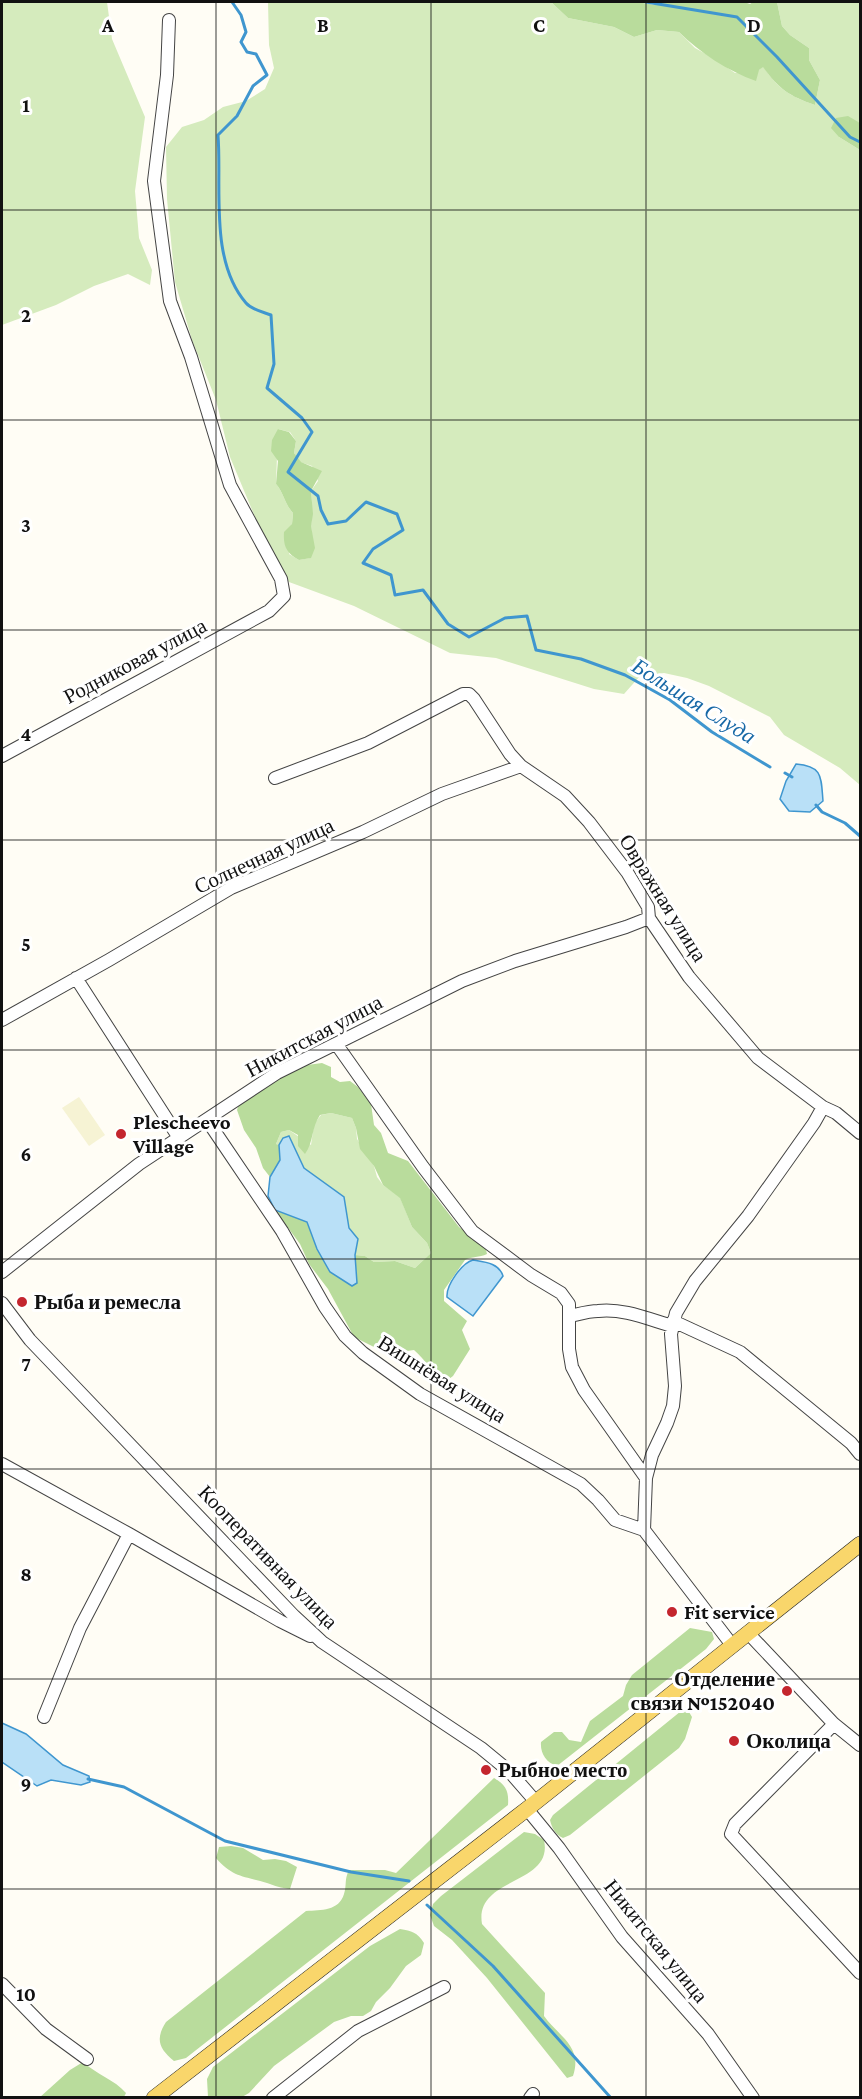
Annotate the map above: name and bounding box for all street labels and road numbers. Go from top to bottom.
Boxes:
street label: Родниковая улица [59,613,211,709]
street label: Солнечная улица [190,813,338,899]
street label: Овражная улица [614,830,712,967]
street label: Никитская улица [242,990,387,1082]
street label: Вишнёвая улица [374,1330,511,1428]
street label: Кооперативная улица [193,1480,343,1634]
street label: Никитская улица [599,1875,713,2008]

